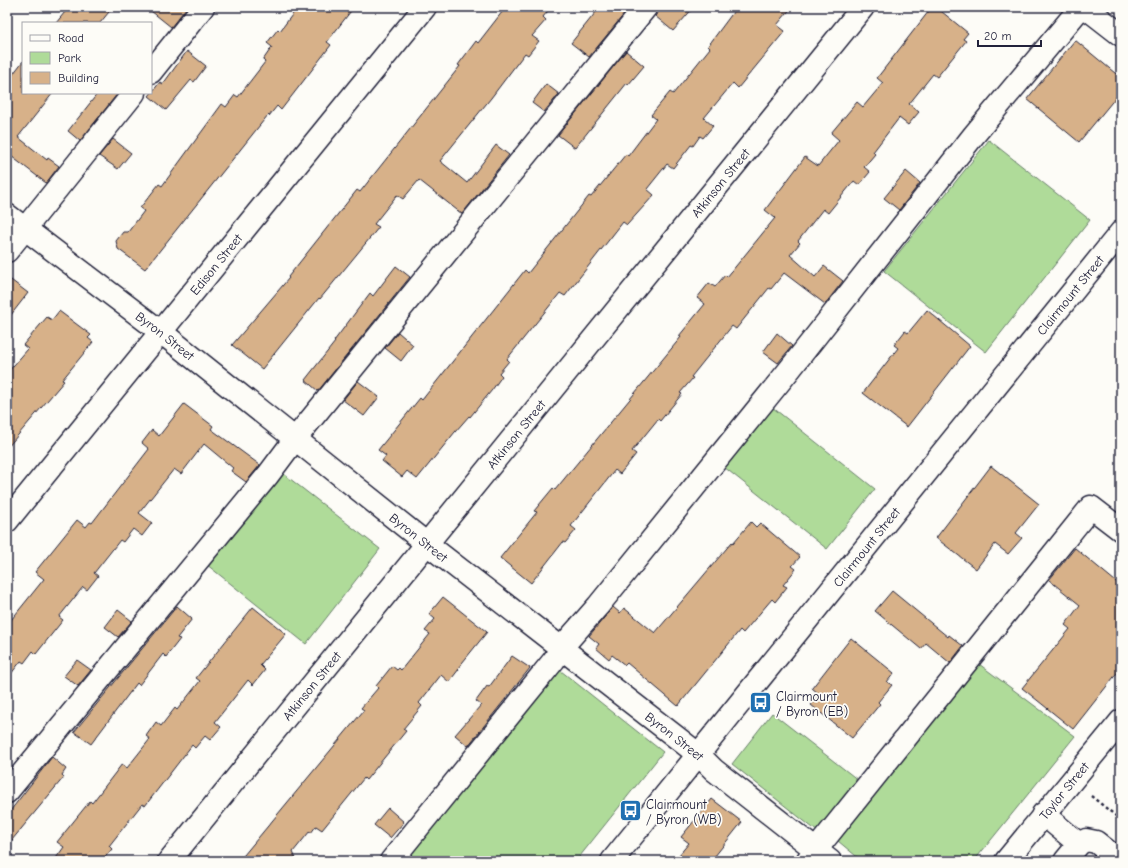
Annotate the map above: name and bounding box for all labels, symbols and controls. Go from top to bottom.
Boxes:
legend [22,22,152,94]
scale bar [978,22,1041,48]
text: 20 m [984,29,1012,43]
text: Road [58,31,84,45]
text: Park [58,51,81,65]
text: Building [58,71,99,85]
street label: Atkinson Street [688,144,753,220]
street label: Edison Street [187,230,246,298]
street label: Clairmount Street [1033,251,1107,338]
street label: Byron Street [133,308,198,364]
street label: Atkinson Street [484,396,549,472]
street label: Clairmount Street [830,503,904,590]
street label: Byron Street [387,510,452,566]
street label: Atkinson Street [279,647,345,723]
place label: Clairmount / Byron (EB) [776,689,848,719]
bus stop icon: Clairmount / Byron (EB) [747,690,773,716]
street label: Byron Street [643,709,708,764]
street label: Taylor Street [1036,758,1093,822]
place label: Clairmount / Byron (WB) [646,797,722,827]
bus stop icon: Clairmount / Byron (WB) [618,798,644,824]

